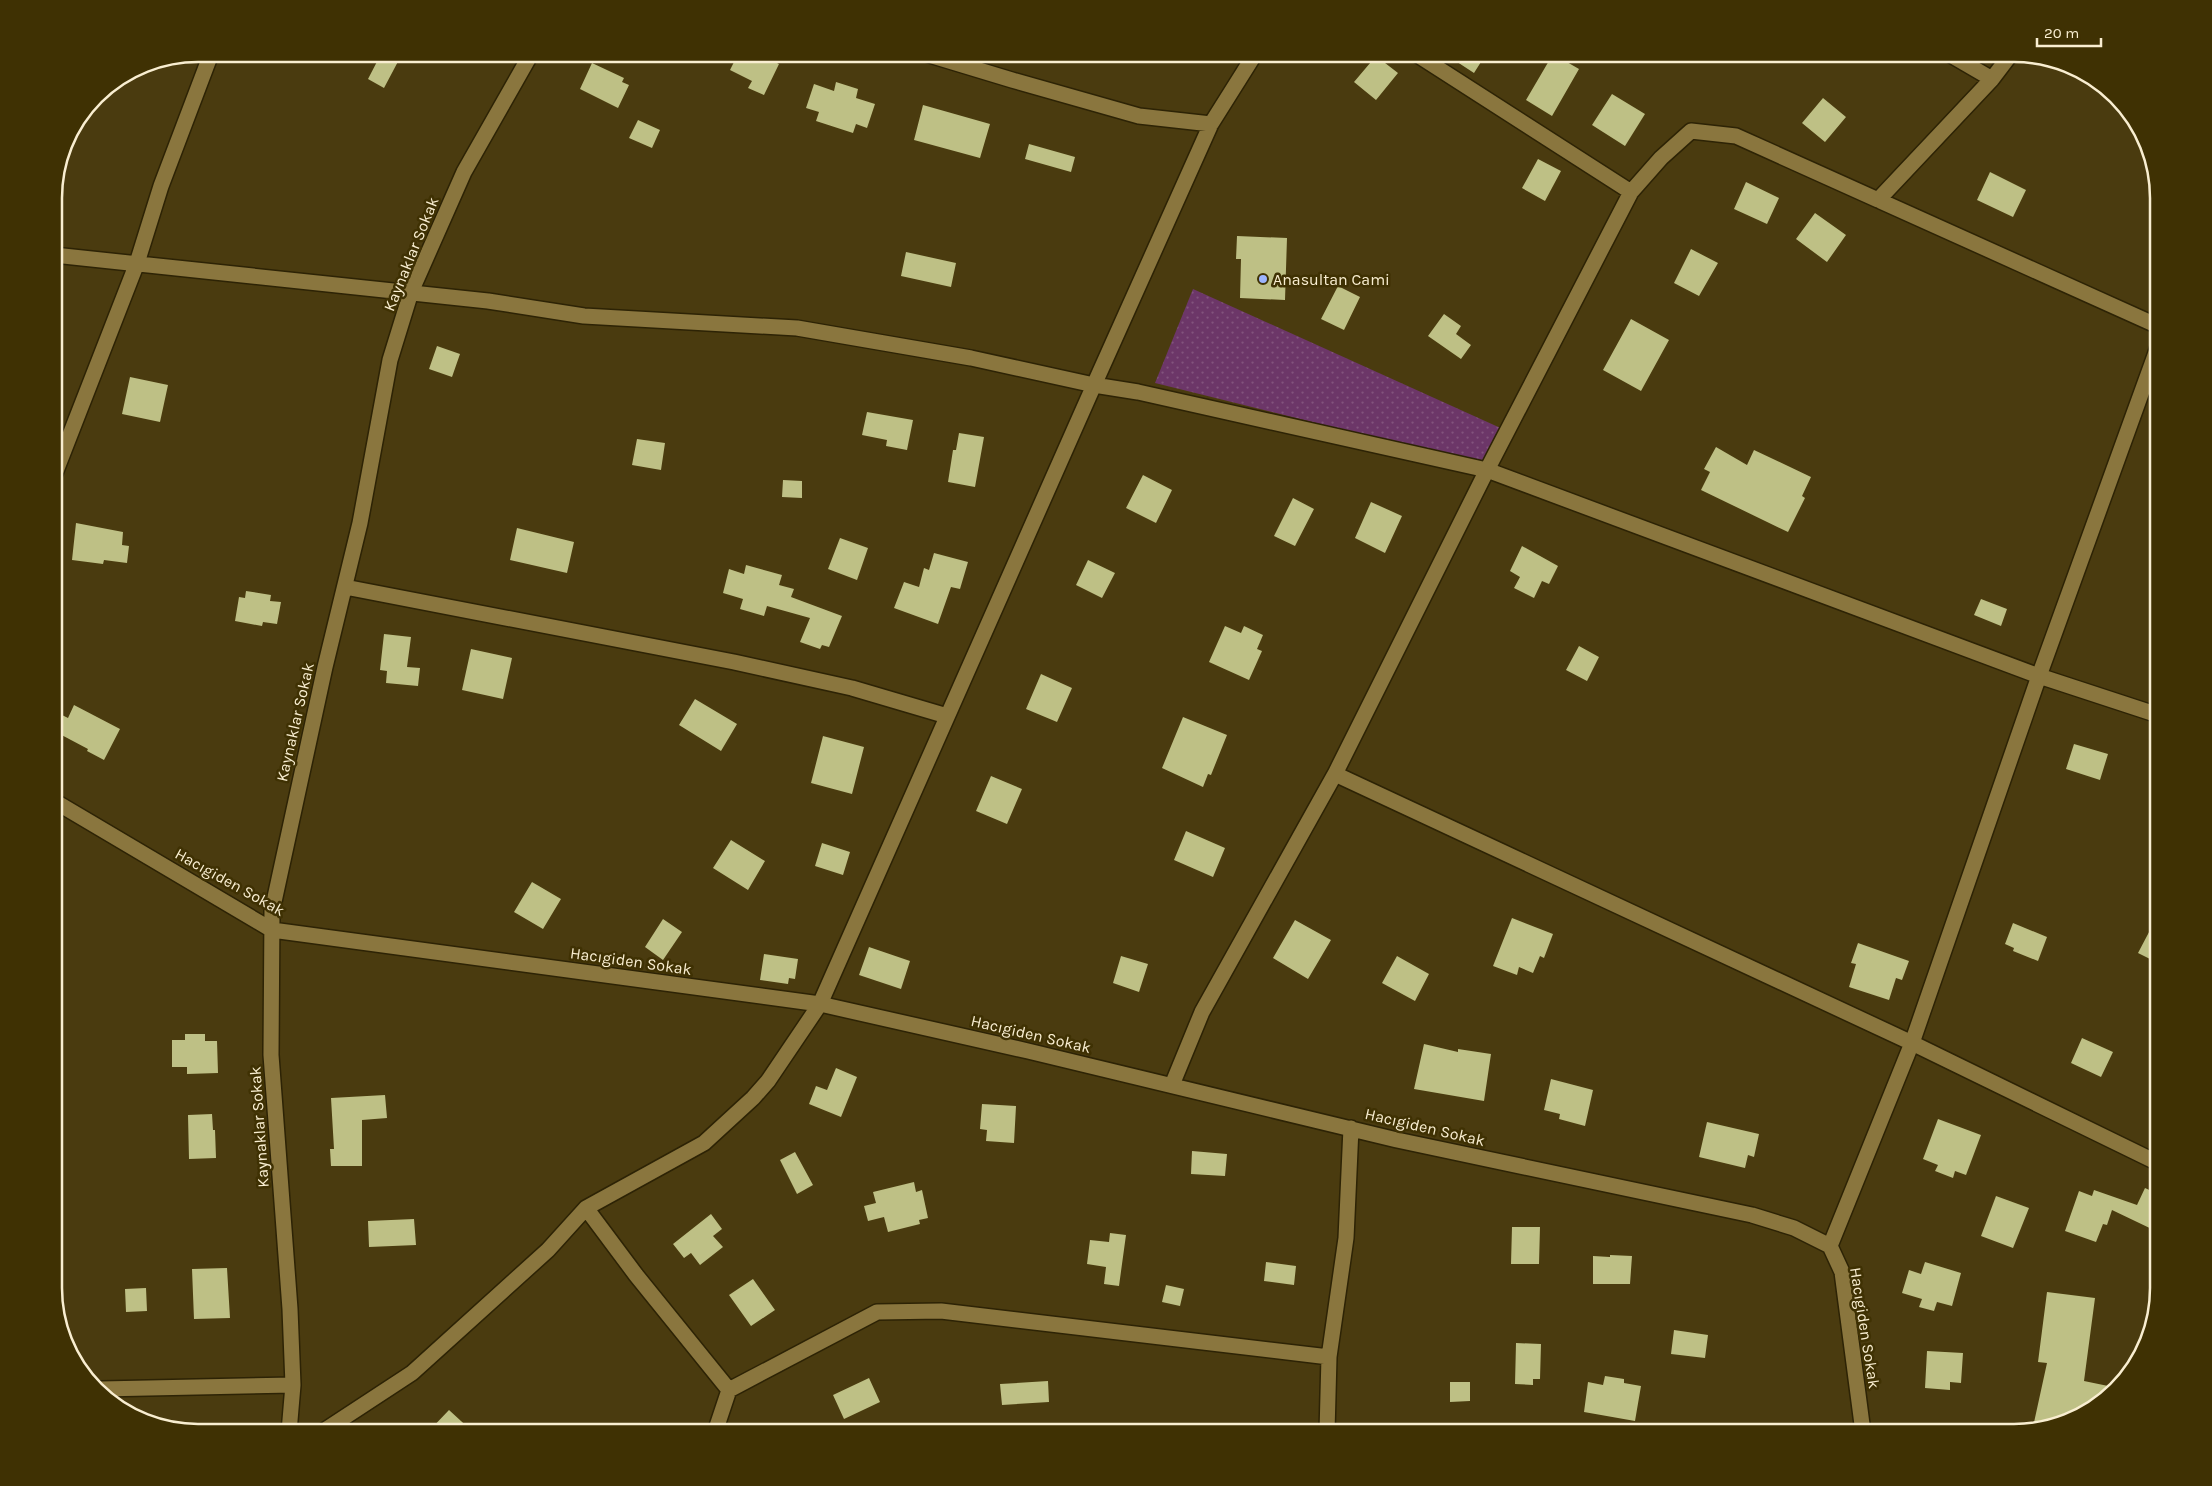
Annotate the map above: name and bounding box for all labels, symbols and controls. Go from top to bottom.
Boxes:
scale bar [2037,15,2101,47]
text: 20 m [2044,24,2079,42]
street label: Kaynaklar Sokak [379,194,443,314]
place label: Anasultan Cami [1273,270,1390,289]
marker: Anasultan Cami [1257,273,1269,285]
street label: Kaynaklar Sokak [272,661,318,783]
street label: Hacıgiden Sokak [172,844,288,920]
street label: Hacıgiden Sokak [569,943,693,979]
street label: Hacıgiden Sokak [969,1011,1093,1057]
street label: Kaynaklar Sokak [245,1066,273,1188]
street label: Hacıgiden Sokak [1363,1104,1487,1150]
street label: Hacıgiden Sokak [1846,1266,1884,1390]

